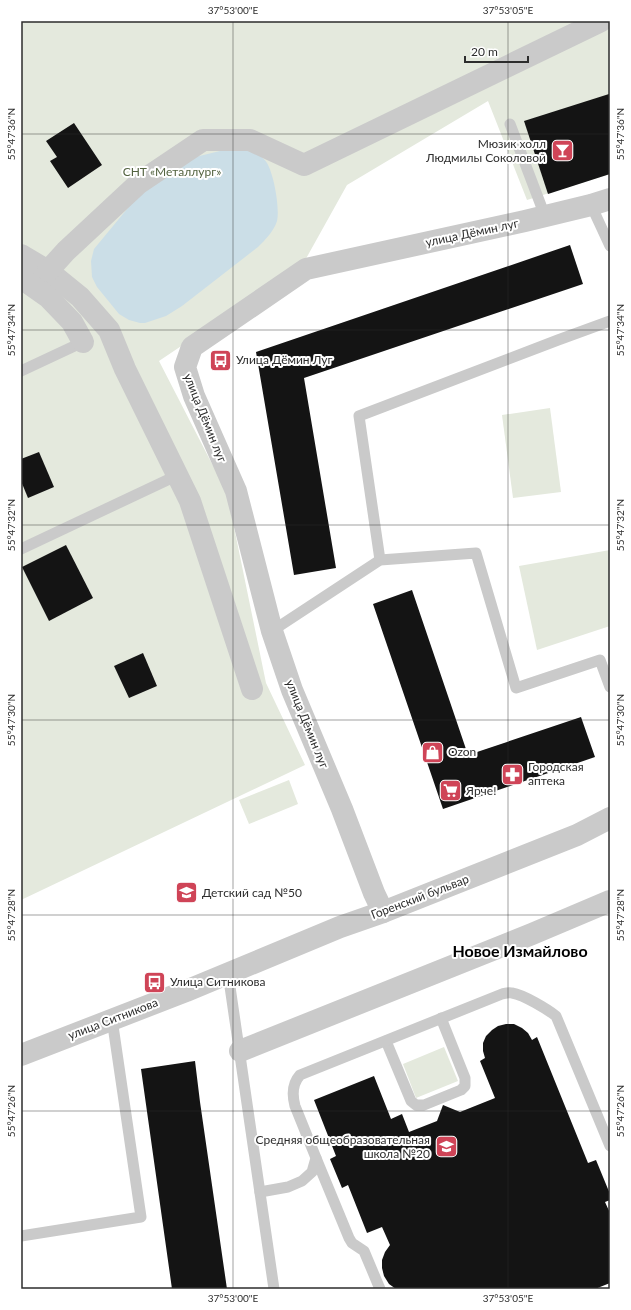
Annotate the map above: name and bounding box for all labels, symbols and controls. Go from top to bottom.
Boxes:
text: 37°53'00"E [208,4,258,16]
text: 37°53'05"E [483,4,533,16]
scale bar [465,38,528,64]
text: 20 m [471,44,498,59]
text: 55°47'36"N [5,108,17,160]
text: 55°47'36"N [614,108,626,160]
place label: Мюзик холл Людмилы Соколовой [425,136,546,165]
bar icon: Мюзик холл Людмилы Соколовой [549,138,575,164]
park label: СНТ «Металлург» [123,164,221,179]
street label: улица Дёмин луг [424,215,520,250]
text: 55°47'34"N [5,304,17,356]
text: 55°47'34"N [614,304,626,356]
bus stop icon: Улица Дёмин Луг [207,347,233,373]
place label: Улица Дёмин Луг [236,352,332,367]
street label: улица Дёмин луг [181,371,230,465]
text: 55°47'32"N [5,499,17,551]
text: 55°47'32"N [614,499,626,551]
street label: улица Дёмин луг [283,677,332,771]
text: 55°47'30"N [5,694,17,746]
text: 55°47'30"N [614,694,626,746]
shop icon: Ozon [419,739,445,765]
place label: Ozon [448,744,476,759]
place label: Городская аптека [528,759,584,788]
pharmacy icon: Городская аптека [499,761,525,787]
supermarket icon: Ярче! [437,778,463,804]
place label: Ярче! [465,783,496,798]
street label: Горенский бульвар [369,871,471,922]
school or university icon: Детский сад №50 [174,880,200,906]
place label: Детский сад №50 [202,885,302,900]
text: 55°47'28"N [5,889,17,941]
text: 55°47'28"N [614,889,626,941]
district label: Новое Измайлово [452,941,588,960]
bus stop icon: Улица Ситникова [142,969,168,995]
place label: Улица Ситникова [170,974,265,989]
street label: улица Ситникова [66,994,160,1043]
text: 55°47'26"N [5,1085,17,1137]
text: 55°47'26"N [614,1085,626,1137]
place label: Средняя общеобразовательная школа №20 [255,1132,430,1161]
school or university icon: Средняя общеобразовательная школа №20 [433,1134,459,1160]
text: 37°53'00"E [208,1292,258,1304]
text: 37°53'05"E [483,1292,533,1304]

